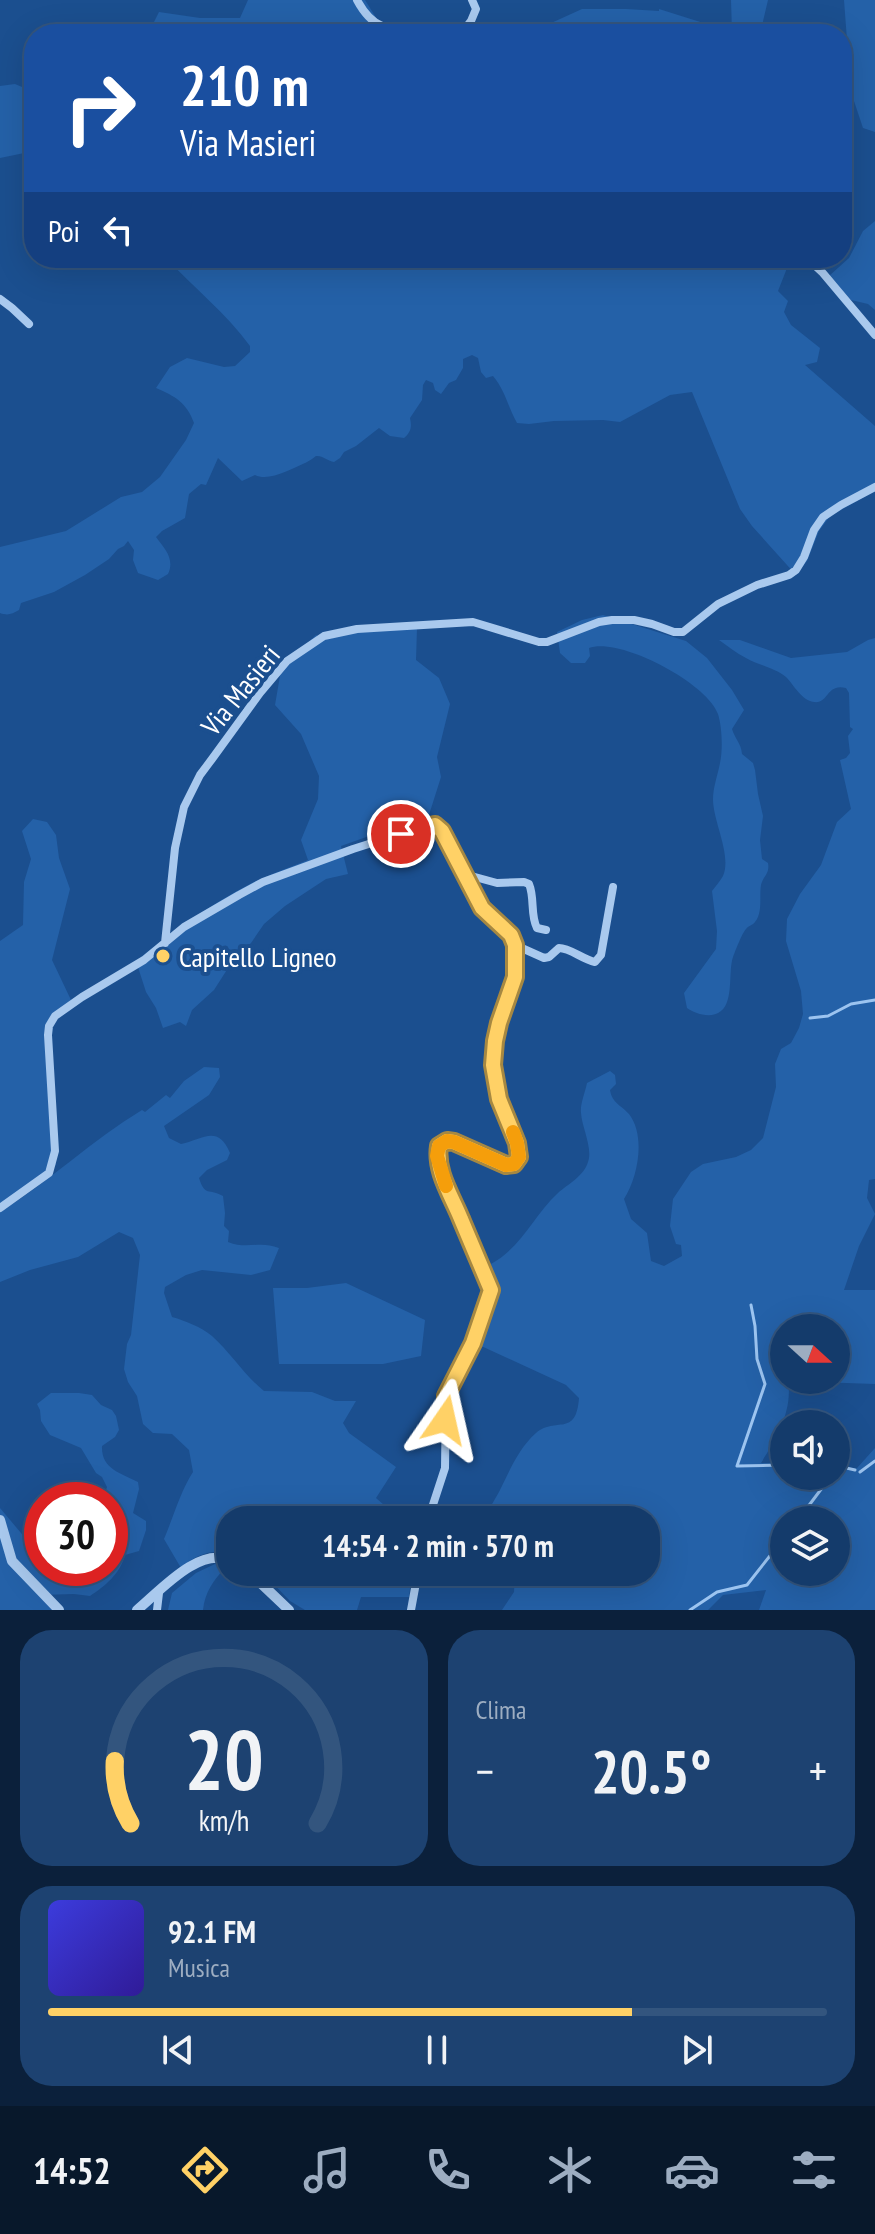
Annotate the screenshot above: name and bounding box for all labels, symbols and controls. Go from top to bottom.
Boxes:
text: 210 m [180,49,309,121]
icon: right [48,56,152,160]
text: Via Masieri [180,119,316,166]
icon: left [96,208,140,252]
text: Poi [48,211,80,250]
street label: Via Masieri [192,637,288,744]
pin [367,800,435,868]
icon: arrive [379,812,423,856]
place label: Capitello Ligneo [179,938,337,975]
marker: Capitello Ligneo [154,947,172,965]
north arrow [770,1314,850,1394]
map controls [770,1314,850,1586]
position arrow [403,1378,487,1462]
button: sound [770,1410,850,1490]
speed limit sign: 30 [24,1482,128,1586]
button: layers [770,1506,850,1586]
text: 14:54 · 2 min · 570 m [322,1526,554,1565]
text: Clima [476,1693,526,1726]
text: 20 [184,1705,264,1813]
text: 20.5° [591,1732,712,1810]
text: − [476,1742,494,1799]
text: + [809,1742,827,1799]
text: km/h [198,1802,249,1839]
text: 92.1 FM [168,1912,256,1951]
text: Musica [168,1951,230,1984]
icon: previous [156,2028,200,2072]
icon: pause [415,2028,459,2072]
icon: next [675,2028,719,2072]
icon: directions [177,2142,233,2198]
icon: music [299,2142,355,2198]
icon: phone [420,2142,476,2198]
icon: climate [542,2142,598,2198]
icon: car [664,2142,720,2198]
icon: filters [786,2142,842,2198]
text: 14:52 [33,2147,111,2194]

